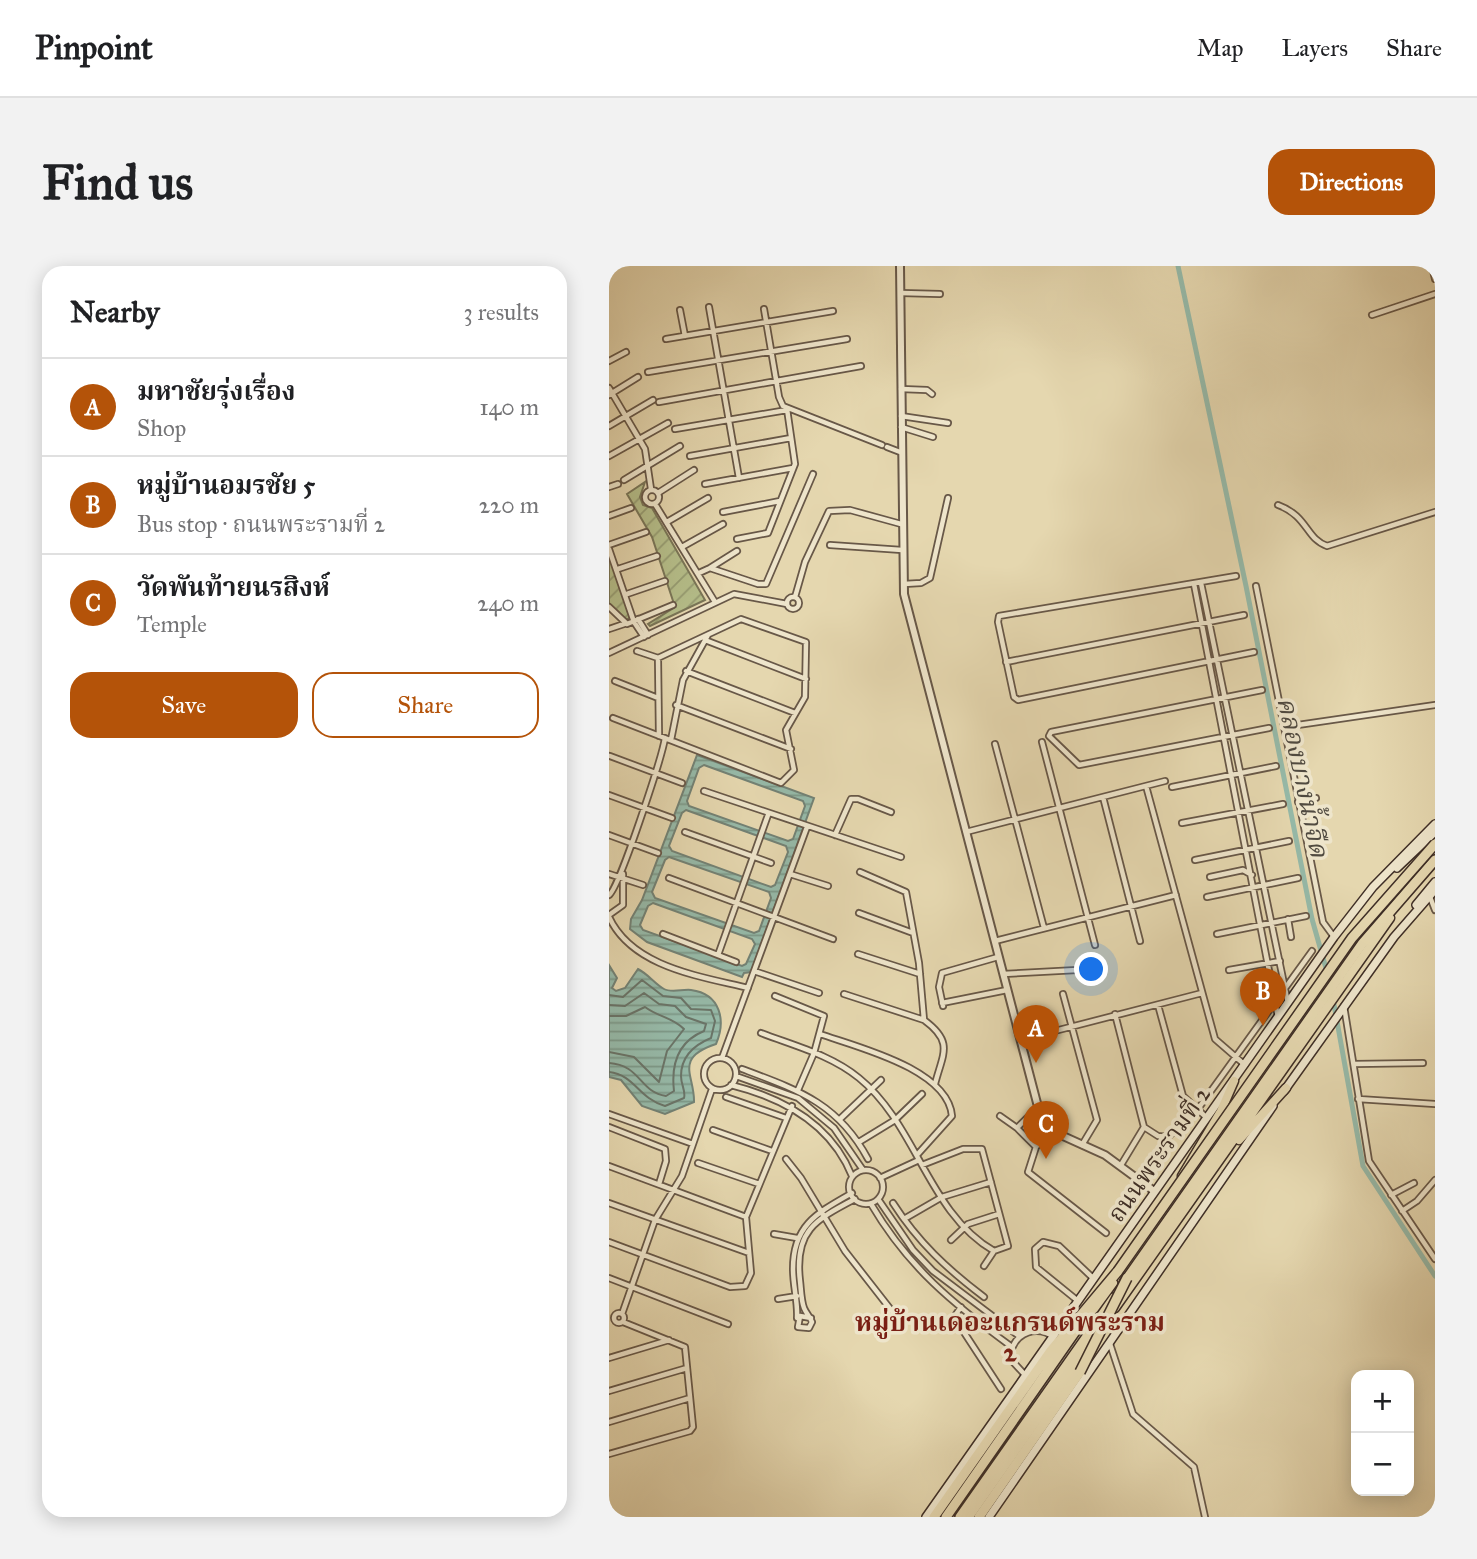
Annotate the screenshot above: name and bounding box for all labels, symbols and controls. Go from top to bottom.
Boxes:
text: Pinpoint [35,28,153,68]
text: Map [1197,33,1244,63]
text: Layers [1282,33,1348,63]
text: Share [1386,33,1442,63]
button: Directions [1268,149,1435,215]
text: Find us [42,153,193,212]
text: Nearby [70,294,160,330]
text: 3 results [463,298,539,326]
text: มหาชัยรุ่งเรื่อง [137,375,295,407]
text: A [85,393,101,421]
text: 140 m [479,393,539,421]
text: Shop [137,414,186,442]
text: หมู่บ้านอมรชัย 5 [137,469,315,501]
text: B [85,491,101,519]
text: 220 m [479,491,539,519]
text: Bus stop · ถนนพระรามที่ 2 [137,510,385,538]
text: วัดพันท้ายนรสิงห์ [137,571,330,603]
text: C [85,589,101,617]
text: 240 m [477,589,539,617]
text: Temple [137,610,207,638]
button: Save [70,672,298,738]
button: Share [312,672,539,738]
water label: คลองบางน้ำจืด [1270,694,1339,861]
your location [1074,952,1108,986]
pin: B [1240,968,1286,1026]
pin: A [1013,1005,1059,1063]
street label: ถนนพระรามที่ 2 [1099,1078,1217,1228]
pin: C [1023,1101,1069,1159]
district label: หมู่บ้านเดอะแกรนด์พระราม 2 [855,1306,1165,1368]
map controls [1351,1370,1414,1496]
button: + [1351,1370,1414,1433]
button: − [1351,1433,1414,1496]

